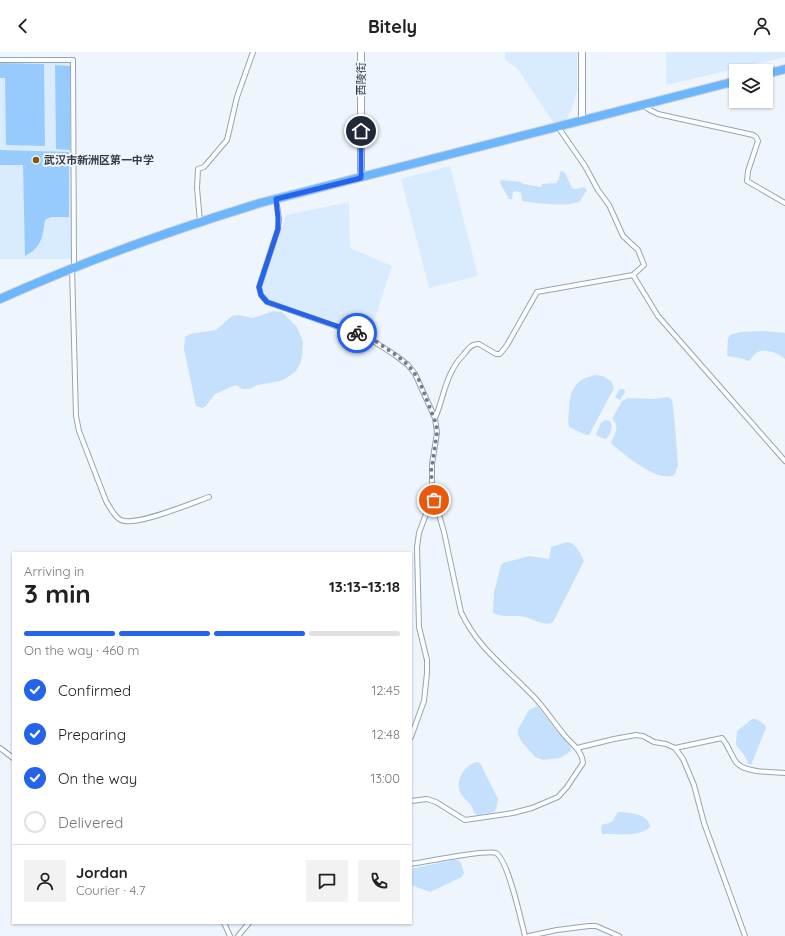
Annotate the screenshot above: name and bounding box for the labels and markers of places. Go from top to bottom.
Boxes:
pin [344,114,378,148]
place label: 武汉市新洲区第一中学 [44,153,154,167]
marker: 武汉市新洲区第一中学 [31,155,41,165]
pin [417,483,451,517]

